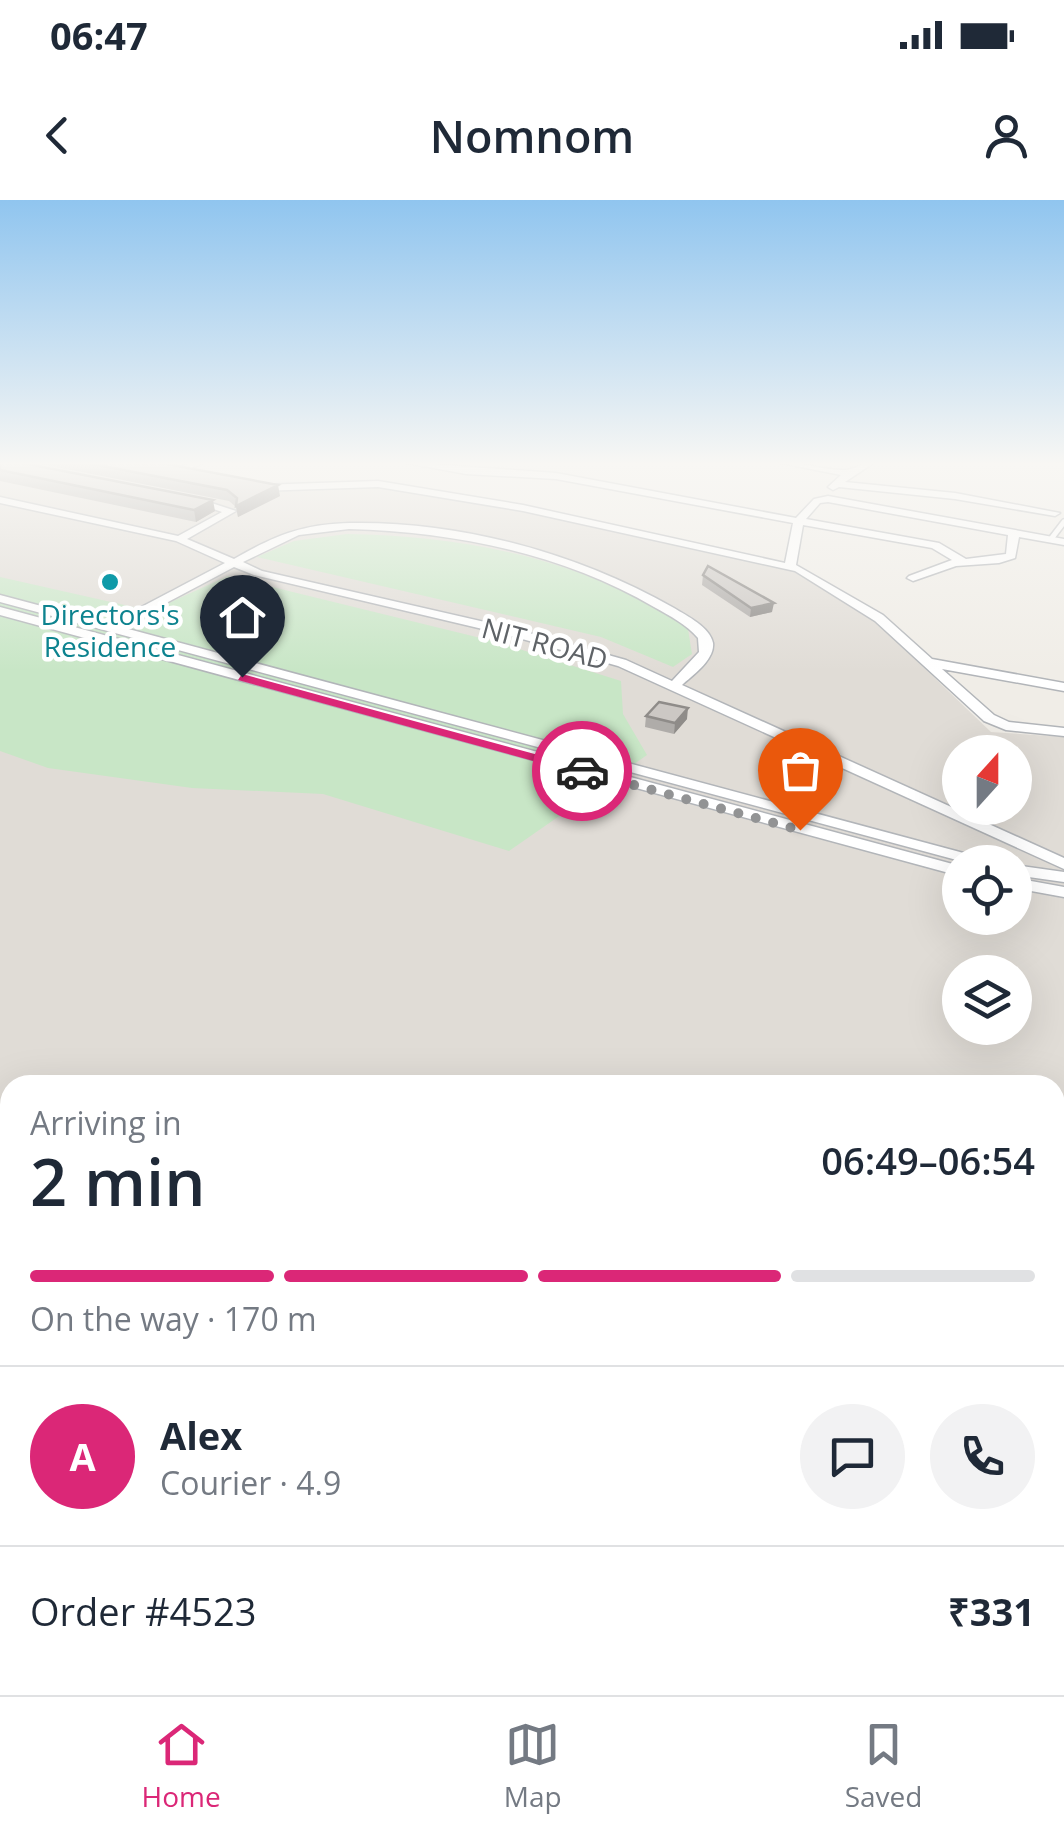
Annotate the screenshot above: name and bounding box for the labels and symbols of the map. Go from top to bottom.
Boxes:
marker: Directors's Residence [99,571,121,593]
pin [200,575,285,678]
place label: Directors's Residence [40,595,180,665]
street label: NIT ROAD [478,608,612,678]
courier [532,721,632,821]
pin [758,728,843,831]
north arrow [942,735,1032,825]

